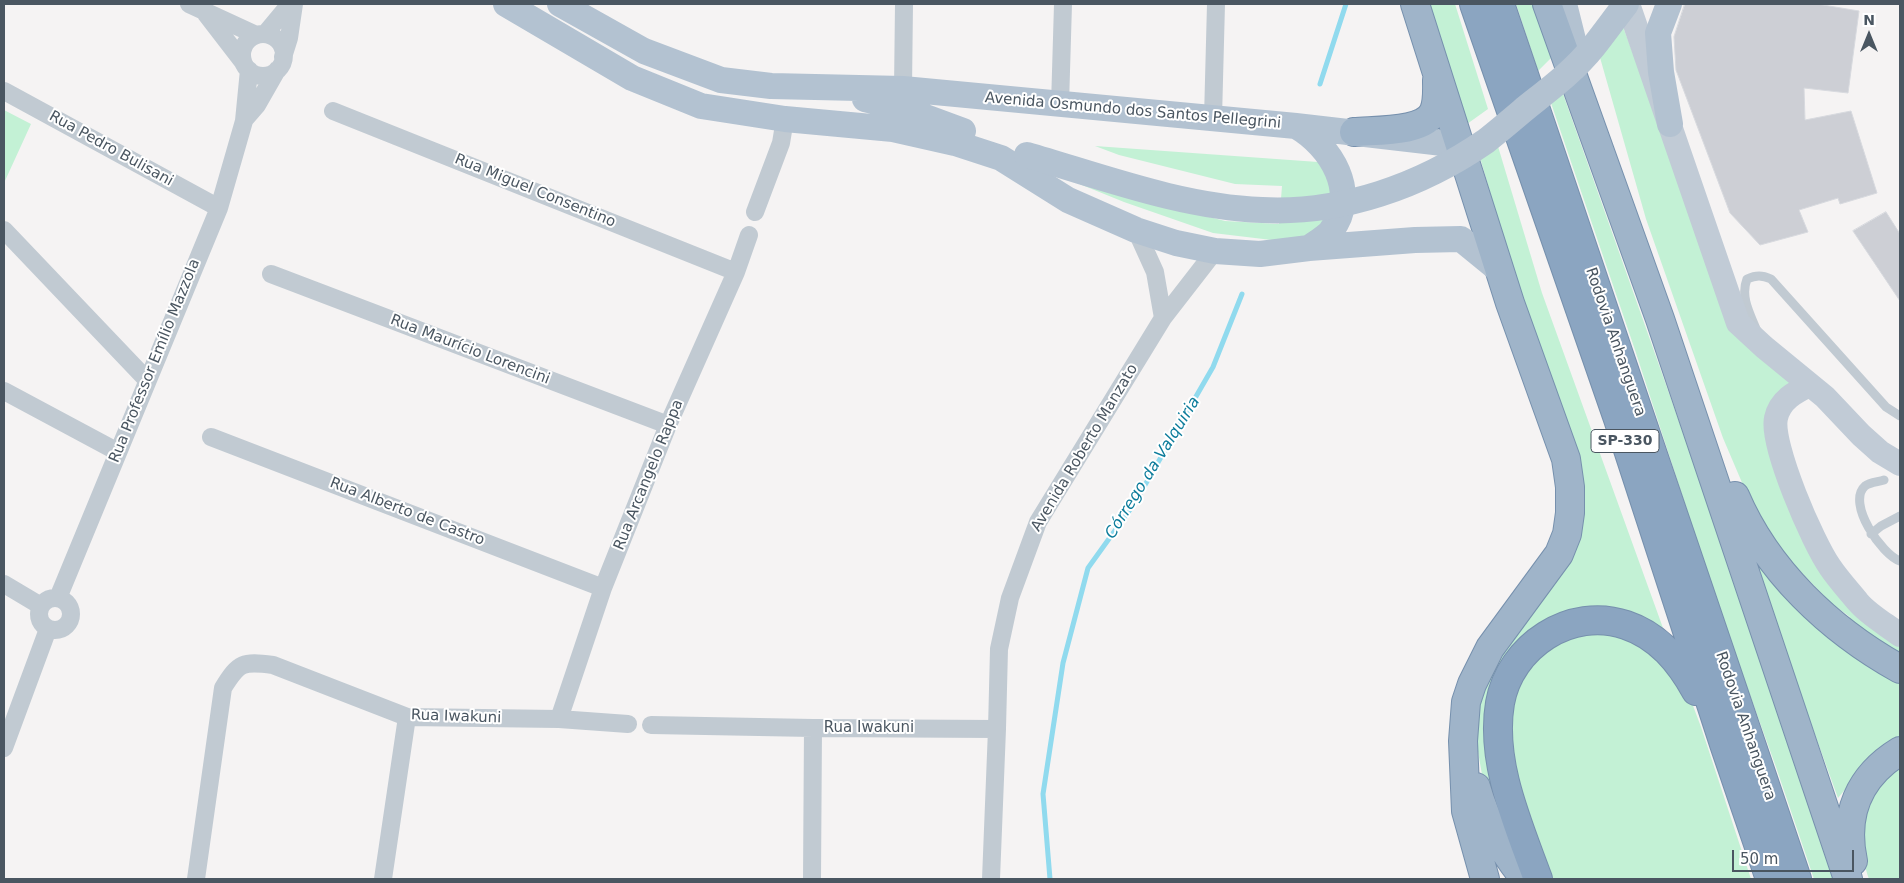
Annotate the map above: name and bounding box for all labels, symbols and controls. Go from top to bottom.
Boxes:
north arrow [1844,10,1894,60]
text: N [1863,12,1875,28]
street label: Avenida Osmundo dos Santos Pellegrini [984,89,1282,133]
street label: Rua Pedro Bulisani [46,107,176,191]
street label: Rua Miguel Consentino [452,150,618,232]
street label: Rua Professor Emílio Mazzola [106,256,204,466]
street label: Rodovia Anhanguera [1581,265,1649,419]
street label: Rua Maurício Lorencini [388,311,552,389]
street label: Avenida Roberto Manzato [1028,361,1142,535]
water label: Córrego da Valquiria [1101,393,1205,543]
street label: Rua Arcangelo Rappa [611,397,687,553]
road number: SP-330 [1591,430,1659,452]
street label: Rua Alberto de Castro [327,474,487,550]
street label: Rodovia Anhanguera [1711,649,1779,803]
street label: Rua Iwakuni [410,706,502,728]
street label: Rua Iwakuni [824,719,914,737]
scale bar [1734,840,1856,872]
text: 50 m [1740,850,1778,868]

